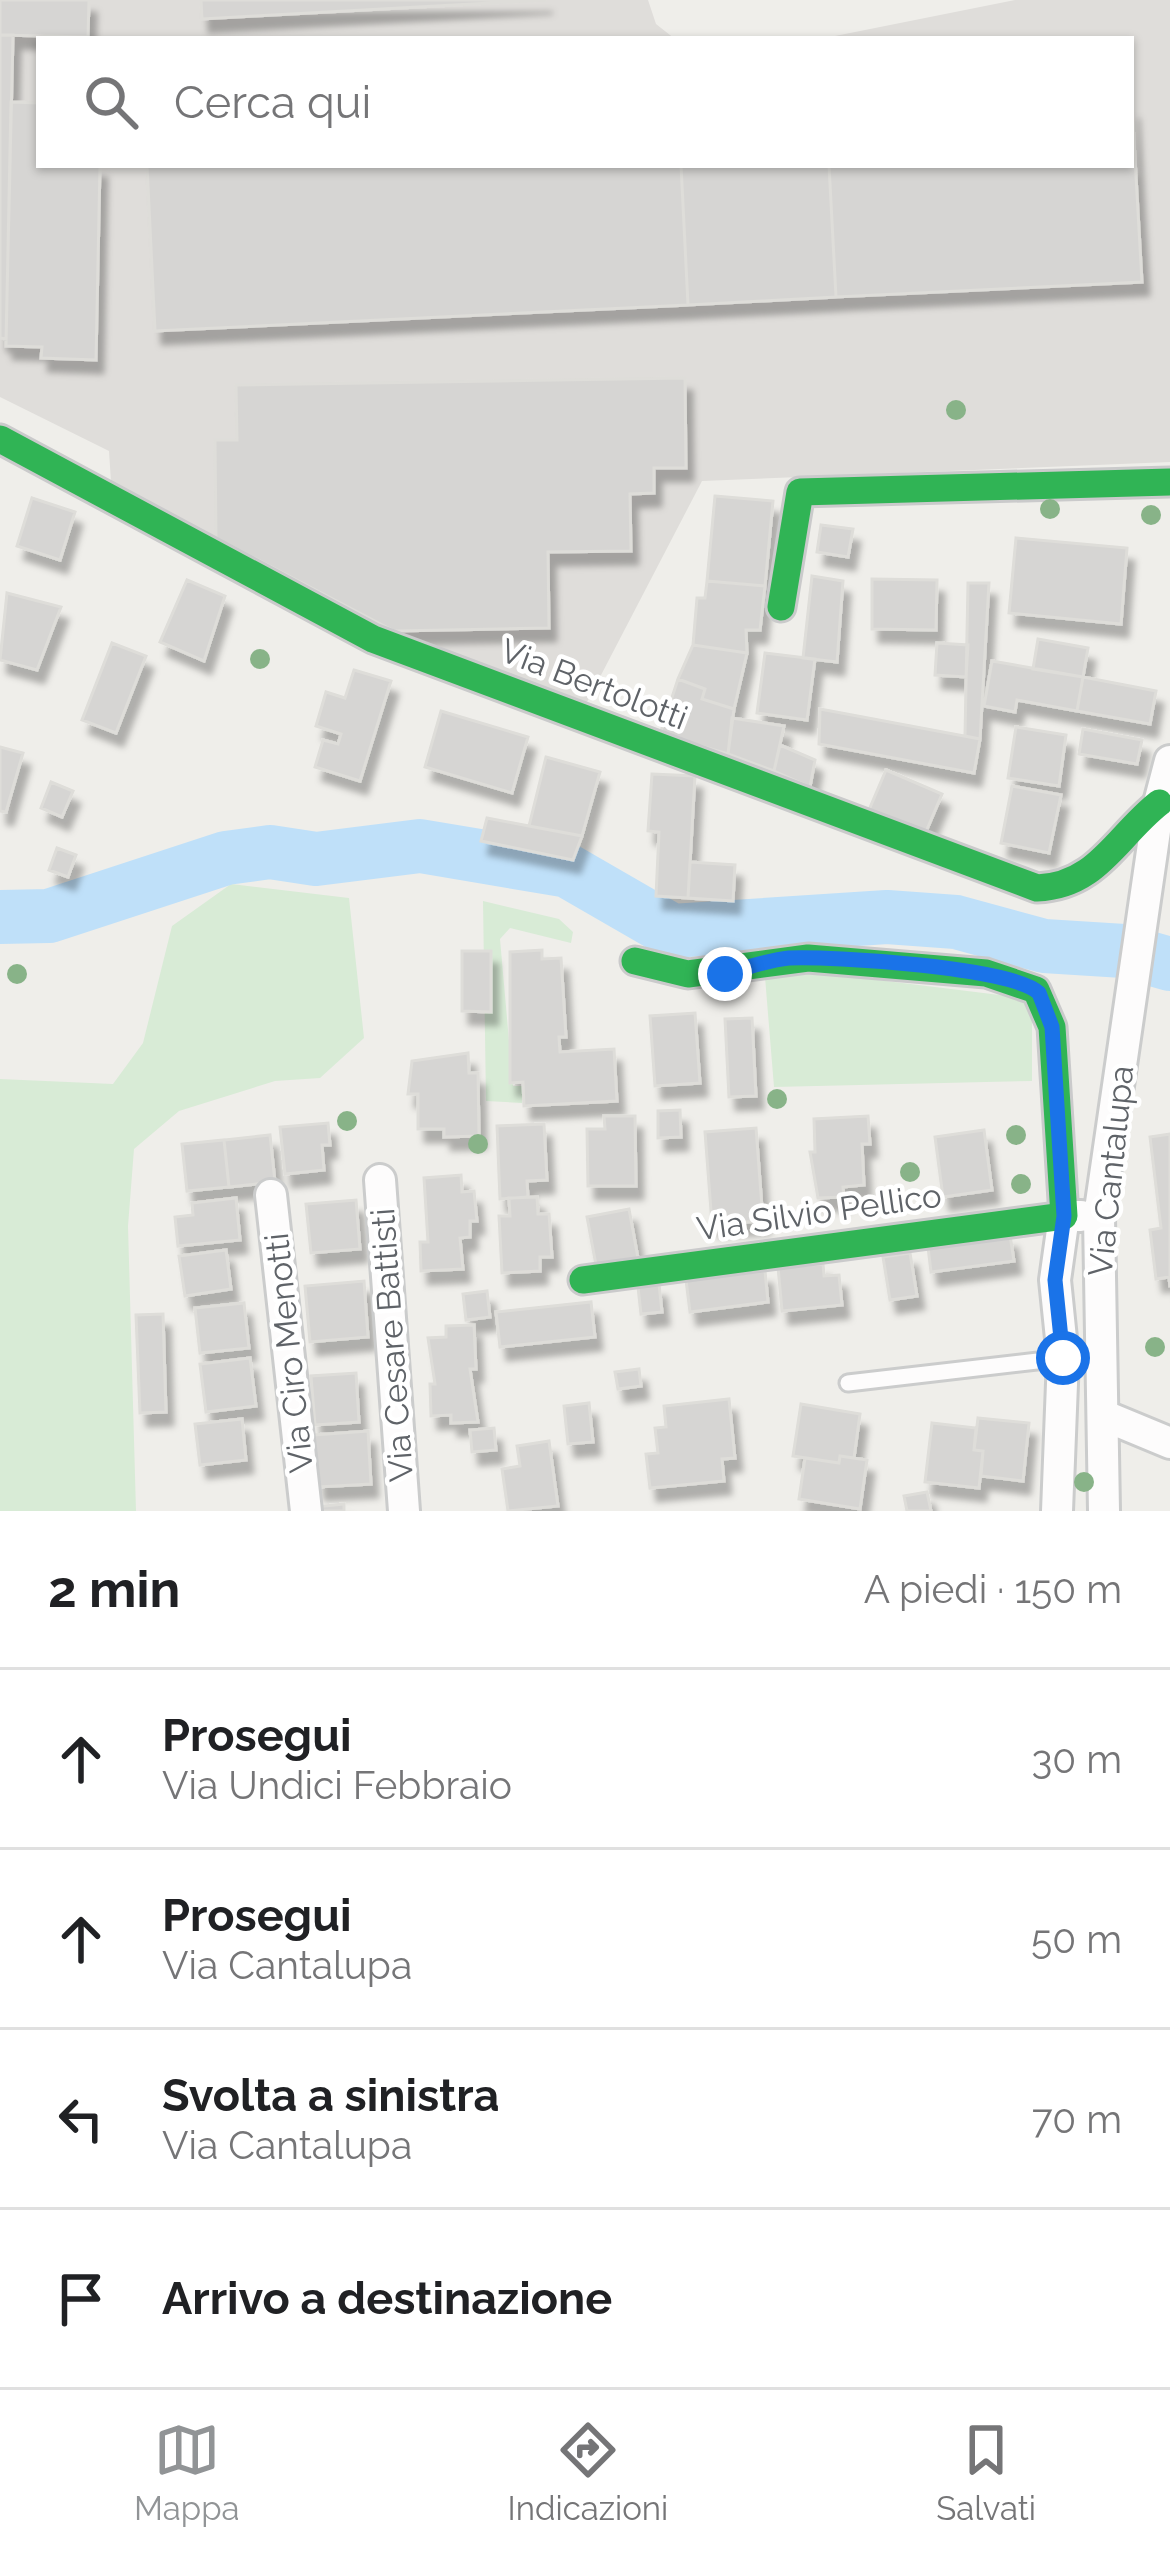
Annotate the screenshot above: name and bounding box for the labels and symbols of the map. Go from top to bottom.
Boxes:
street label: Via Bertolotti [495,630,693,738]
route end [698,947,752,1001]
street label: Via Cantalupa [1081,1064,1141,1278]
street label: Via Silvio Pellico [694,1176,944,1248]
street label: Via Cesare Battisti [363,1207,421,1483]
street label: Via Ciro Menotti [257,1231,321,1475]
route start [1036,1331,1090,1385]

